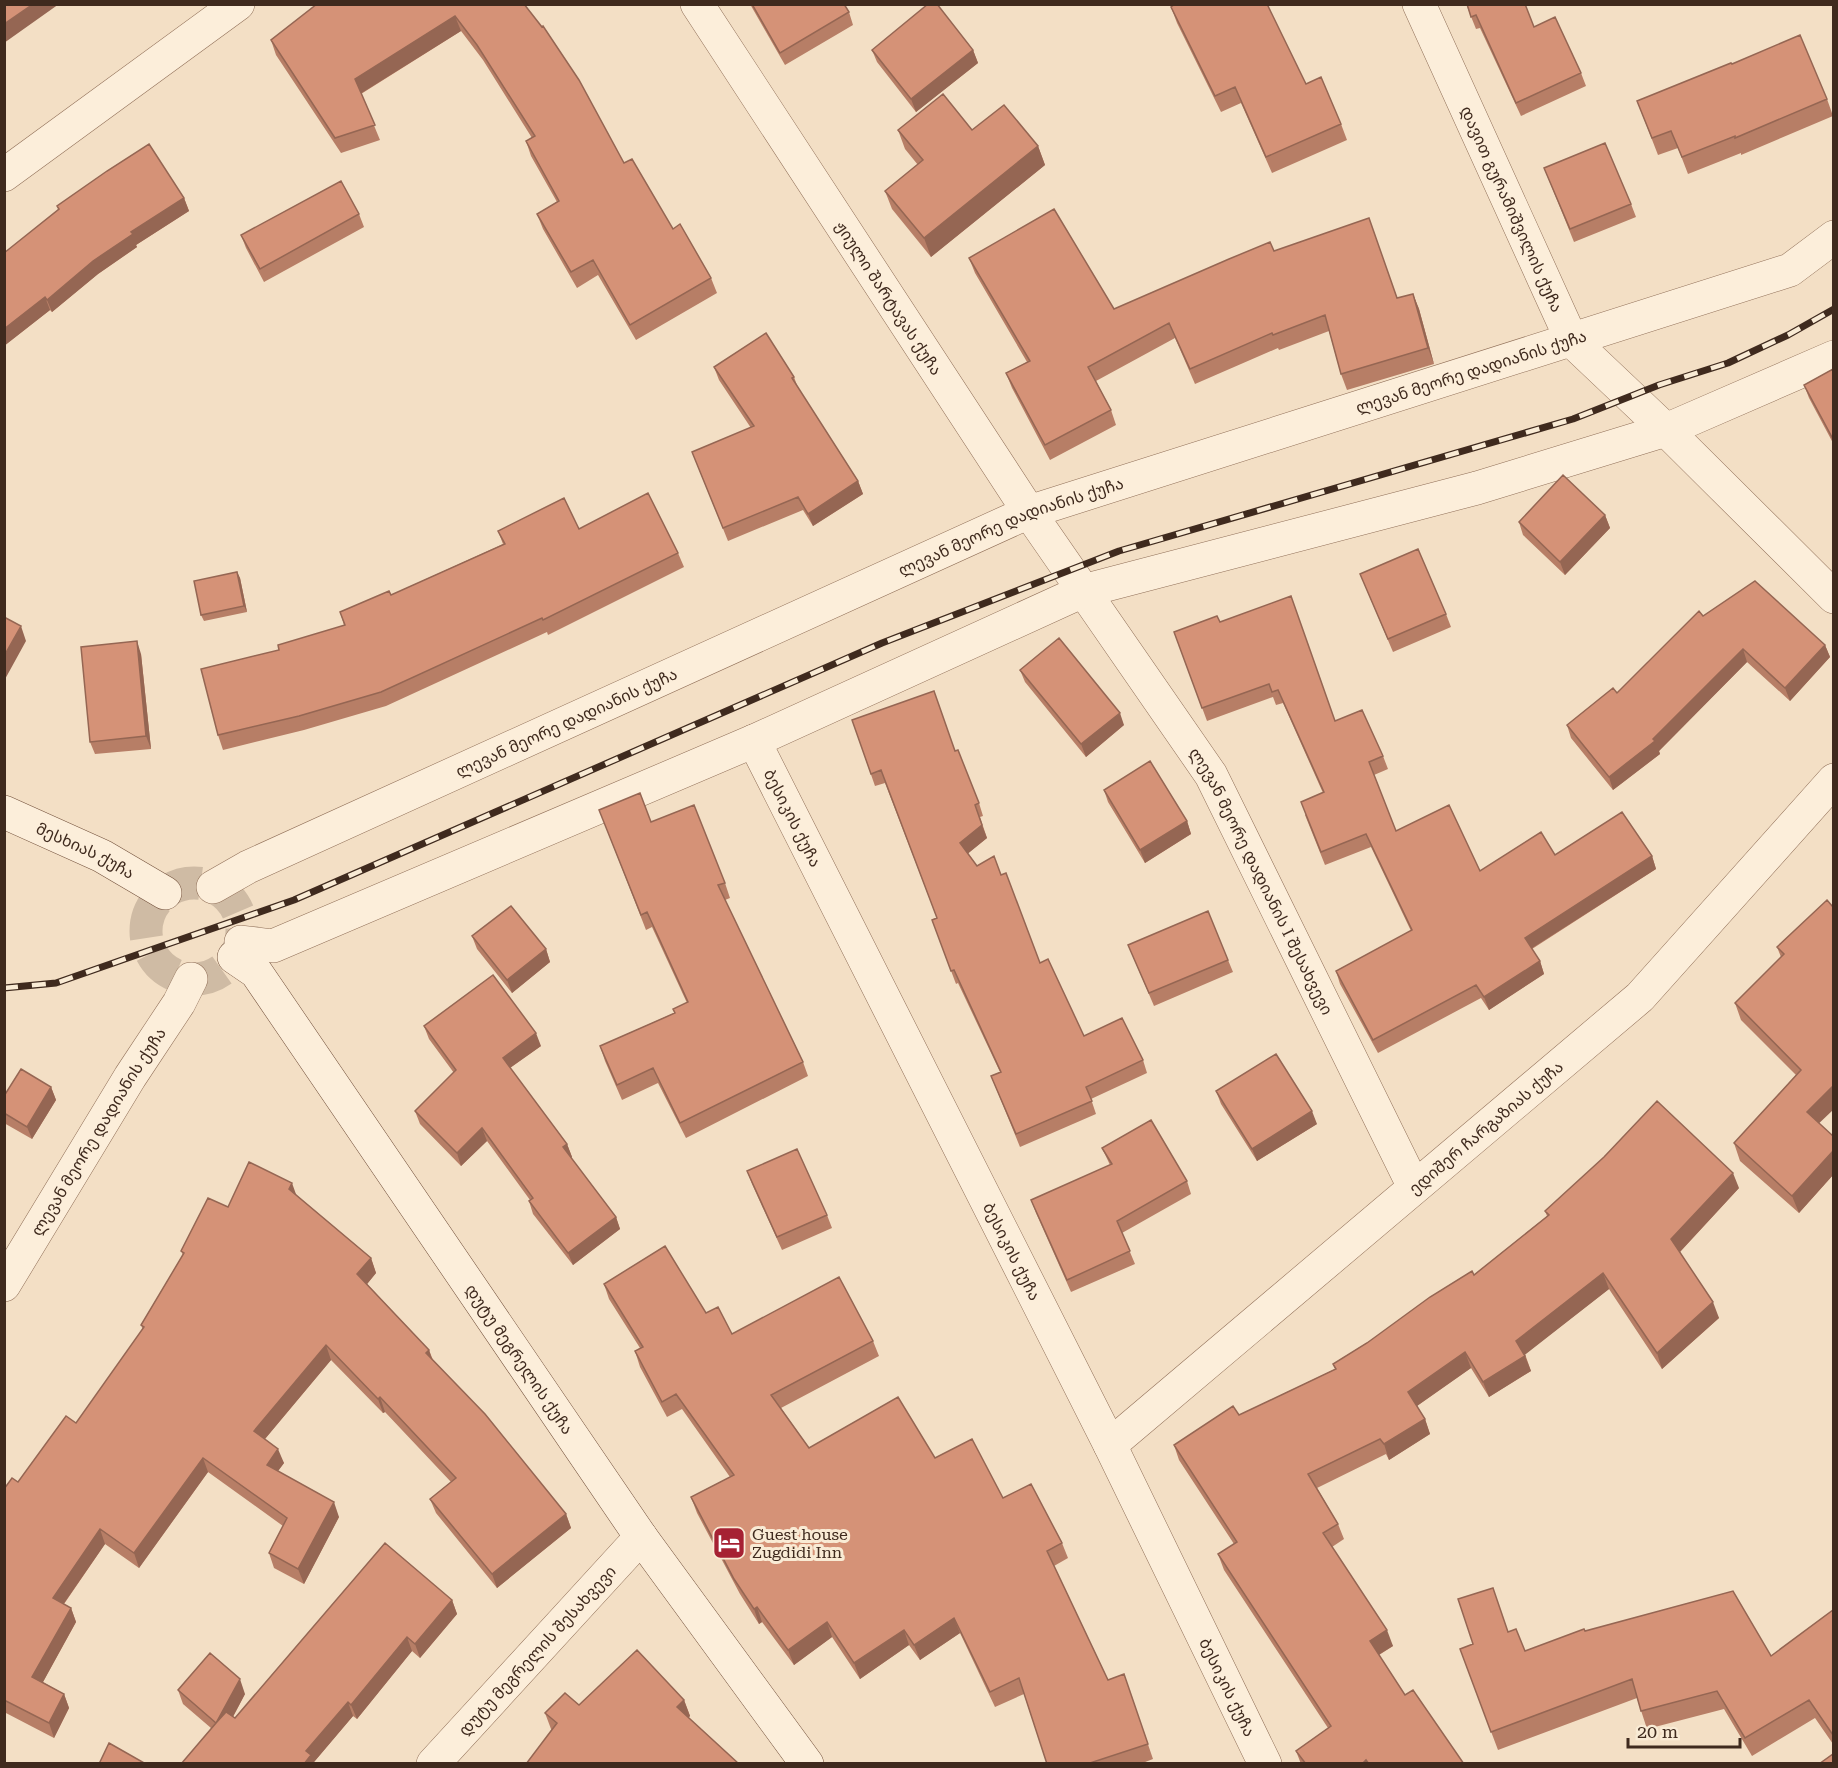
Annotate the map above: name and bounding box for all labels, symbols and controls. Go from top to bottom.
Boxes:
street label: დავით გურამიშვილის ქუჩა [1456,103,1567,315]
street label: ჟიული შარტავას ქუჩა [832,217,946,379]
street label: ლევან მეორე დადიანის ქუჩა [1353,326,1589,418]
street label: ლევან მეორე დადიანის ქუჩა [895,473,1126,581]
street label: ლევან მეორე დადიანის ქუჩა [453,664,680,782]
street label: ლევან მეორე დადიანის I შესახვევი [1184,744,1337,1018]
street label: ბესიკის ქუჩა [760,766,825,870]
street label: მესხიას ქუჩა [33,818,138,883]
street label: ლევან მეორე დადიანის ქუჩა [27,1024,170,1240]
street label: ედიშერ ჩარგაზიას ქუჩა [1405,1057,1567,1198]
street label: ბესიკის ქუჩა [979,1199,1045,1304]
street label: დუტუ მეგრელის ქუჩა [461,1280,578,1438]
hotel icon: Guest house Zugdidi Inn [711,1525,747,1561]
place label: Guest house Zugdidi Inn [752,1525,848,1562]
street label: დუტუ მეგრელის შესახვევი [454,1562,620,1740]
street label: ბესიკის ქუჩა [1196,1635,1260,1739]
scale bar [1628,1711,1740,1749]
text: 20 m [1637,1721,1678,1742]

